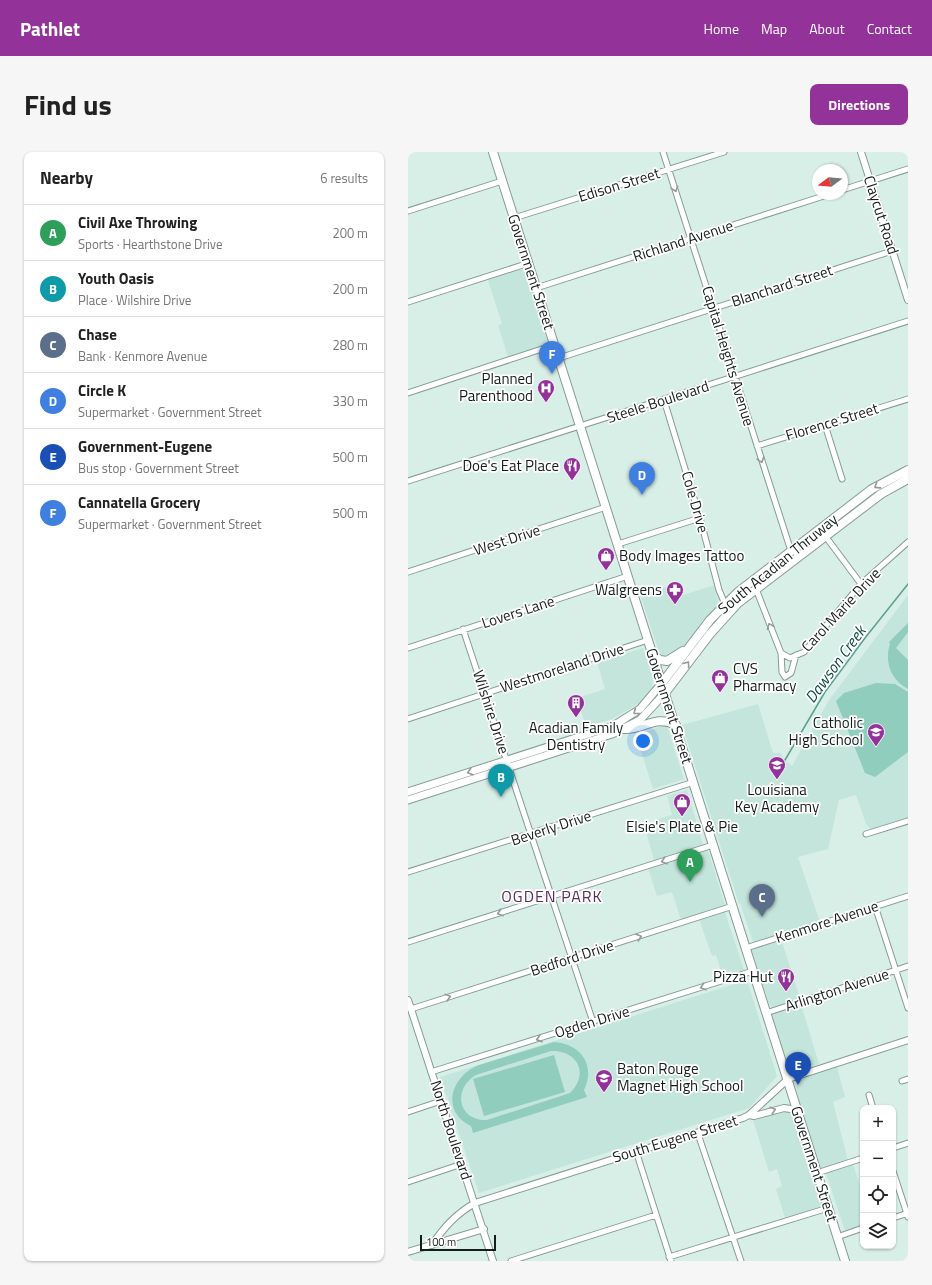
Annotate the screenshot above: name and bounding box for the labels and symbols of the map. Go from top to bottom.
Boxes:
street label: Edison Street [575,161,663,208]
north arrow [812,164,848,200]
street label: Claycut Road [858,172,905,257]
one-way arrow [670,185,679,192]
street label: Government Street [502,211,561,333]
street label: Richland Avenue [630,213,736,268]
street label: Blanchard Street [728,258,836,313]
street label: Capital Heights Avenue [696,283,761,429]
pin: F [539,341,565,374]
place label: Planned Parenthood [459,367,533,407]
street label: Steele Boulevard [604,374,712,429]
hospital icon: Planned Parenthood [536,378,556,403]
street label: Florence Street [783,396,882,447]
place label: Doe's Eat Place [462,454,559,477]
restaurant icon: Doe's Eat Place [562,456,582,481]
one-way arrow [756,456,765,463]
pin: D [629,462,655,495]
street label: Cole Drive [676,468,715,535]
one-way arrow [874,481,881,489]
street label: South Acadian Thruway [713,508,843,619]
street label: West Drive [471,518,543,561]
place label: Body Images Tattoo [619,544,744,567]
shop icon: Body Images Tattoo [596,546,616,571]
street label: Carol Marie Drive [796,562,886,657]
place label: Walgreens [595,578,662,601]
pharmacy icon: Walgreens [665,580,685,605]
street label: Lovers Lane [478,589,557,634]
water label: Dawson Creek [799,619,872,708]
one-way arrow [767,623,775,630]
street label: Westmoreland Drive [497,637,627,698]
street label: Government Street [640,645,699,767]
place label: CVS Pharmacy [733,657,797,697]
one-way arrow [682,661,689,668]
street label: Wilshire Drive [467,667,516,757]
shop icon: CVS Pharmacy [710,668,730,693]
building icon: Acadian Family Dentistry [566,693,586,718]
one-way arrow [634,708,641,715]
place label: Catholic High School [788,711,863,751]
place label: Acadian Family Dentistry [529,716,623,756]
school or university icon: Catholic High School [866,722,886,747]
your location [633,731,653,751]
school or university icon: Louisiana Key Academy [767,755,787,780]
pin: B [488,764,514,797]
one-way arrow [467,767,474,776]
place label: Louisiana Key Academy [735,778,819,818]
shop icon: Elsie's Plate & Pie [672,792,692,817]
street label: Beverly Drive [508,804,594,851]
place label: Elsie's Plate & Pie [626,815,738,838]
pin: A [677,849,703,882]
one-way arrow [660,856,667,864]
district label: OGDEN PARK [501,884,603,908]
pin: C [749,884,775,917]
street label: Kenmore Avenue [772,894,881,949]
one-way arrow [497,908,504,917]
street label: Bedford Drive [527,933,617,982]
one-way arrow [635,933,642,942]
street label: Arlington Avenue [782,962,892,1017]
place label: Pizza Hut [713,965,774,988]
restaurant icon: Pizza Hut [776,967,796,992]
one-way arrow [699,982,706,991]
one-way arrow [444,993,451,1002]
street label: Ogden Drive [552,999,632,1044]
one-way arrow [535,1034,542,1043]
pin: E [785,1052,811,1085]
place label: Baton Rouge Magnet High School [617,1057,743,1097]
school or university icon: Baton Rouge Magnet High School [594,1068,614,1093]
street label: North Boulevard [425,1077,478,1183]
street label: Government Street [785,1103,844,1225]
one-way arrow [769,1106,776,1115]
street label: South Eugene Street [609,1108,741,1168]
scale bar [420,1233,496,1252]

